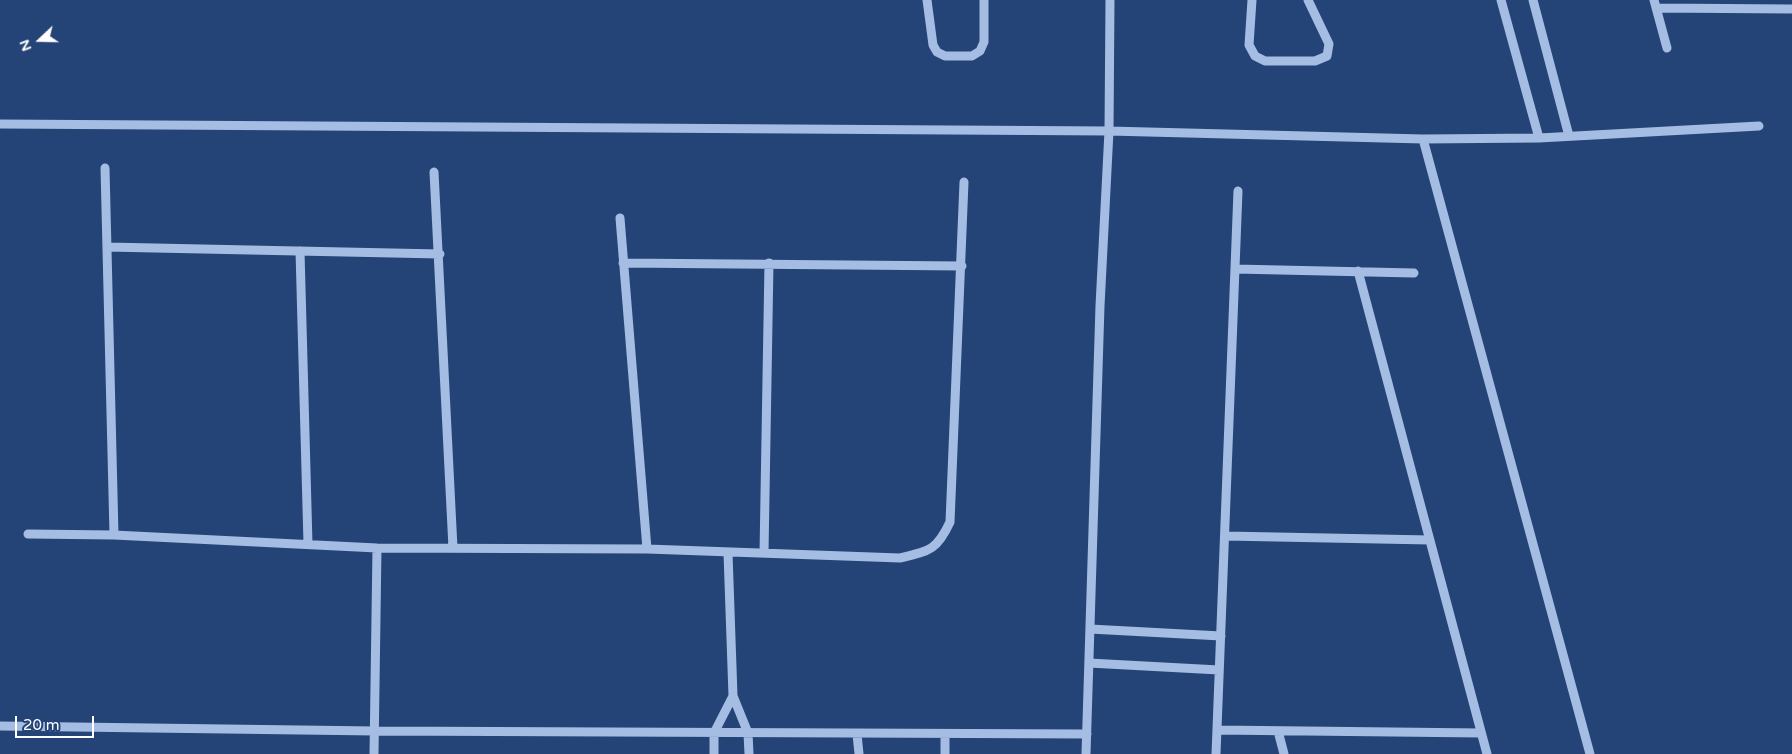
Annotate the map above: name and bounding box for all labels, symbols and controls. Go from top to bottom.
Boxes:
north arrow [15,15,65,65]
text: N [16,37,35,54]
scale bar [18,706,96,738]
text: 20 m [23,716,60,734]

